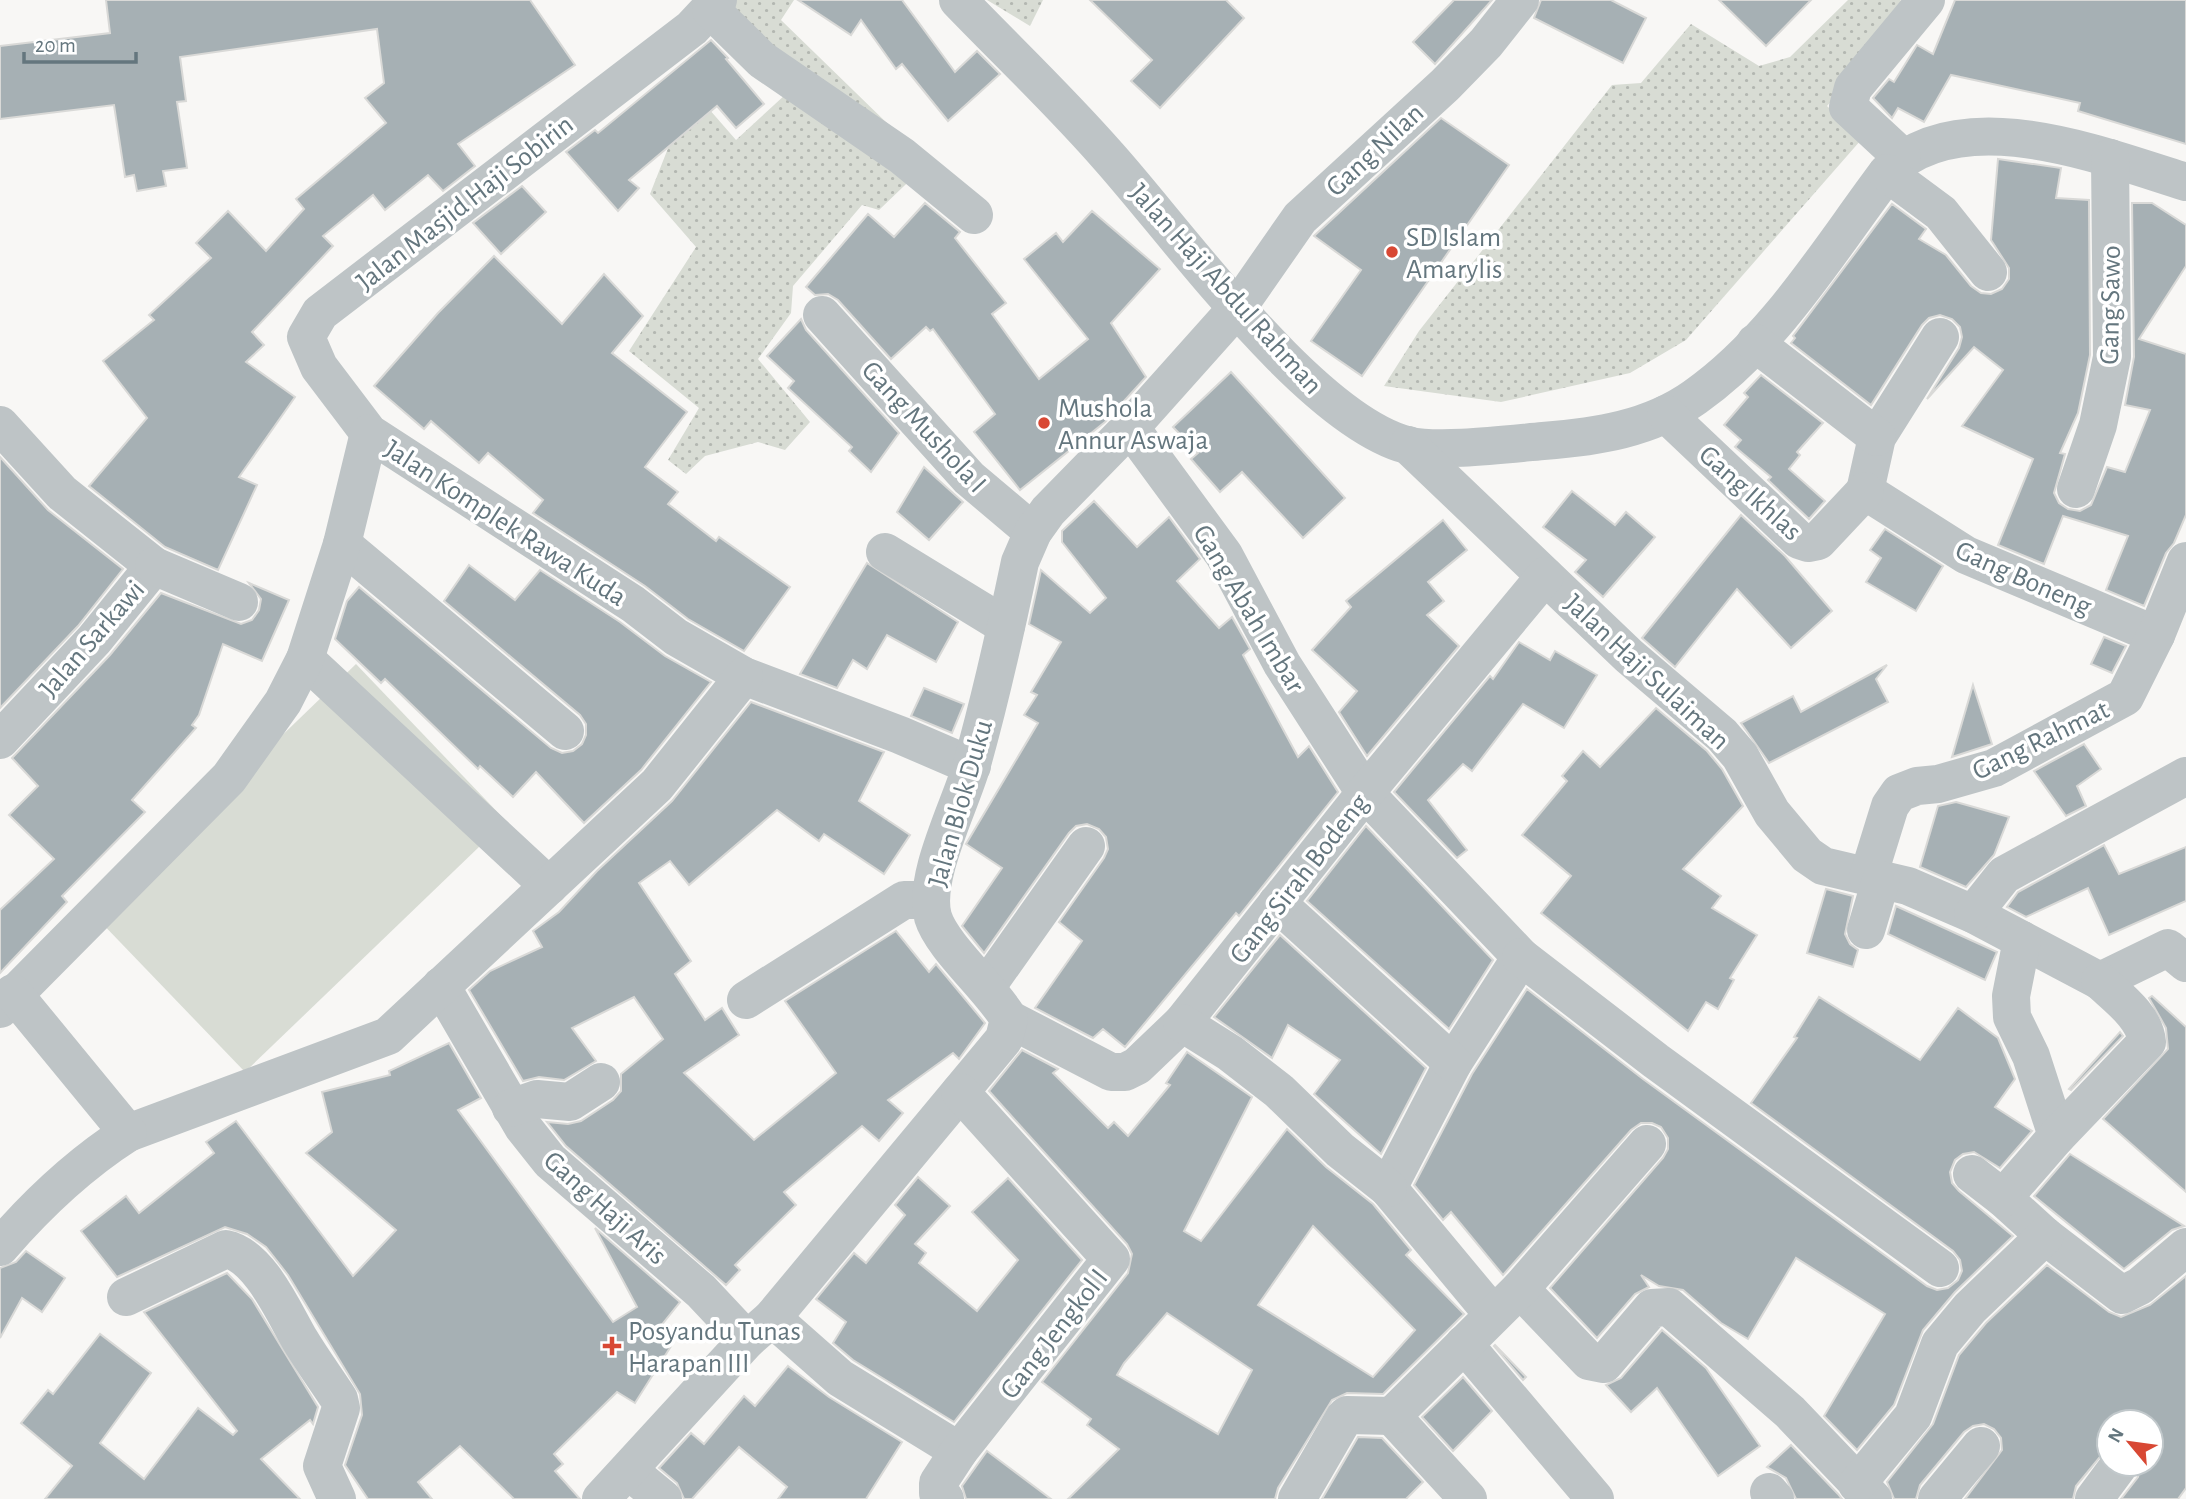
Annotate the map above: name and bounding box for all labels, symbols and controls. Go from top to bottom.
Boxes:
scale bar [24,21,136,65]
text: 20 m [35,35,76,56]
street label: Gang Nilan [1321,99,1429,202]
street label: Jalan Masjid Haji Sobirin [352,111,579,297]
street label: Jalan Haji Abdul Rahman [1124,179,1327,400]
place label: SD Islam Amarylis [1406,224,1502,284]
marker: SD Islam Amarylis [1384,244,1400,260]
street label: Gang Sawo [2096,245,2126,365]
street label: Gang Mushola I [856,356,991,498]
place label: Mushola Annur Aswaja [1058,395,1209,455]
marker: Mushola Annur Aswaja [1036,415,1052,431]
street label: Jalan Komplek Rawa Kuda [379,435,631,612]
street label: Gang Ikhlas [1693,441,1806,546]
street label: Gang Abah Imbar [1187,520,1309,698]
street label: Gang Boneng [1951,536,2096,621]
street label: Jalan Sarkawi [35,576,150,703]
street label: Jalan Haji Sulaiman [1559,589,1734,756]
street label: Gang Rahmat [1968,696,2114,786]
street label: Jalan Blok Duku [924,717,998,890]
street label: Gang Sirah Bodeng [1225,789,1374,969]
street label: Gang Haji Aris [538,1146,671,1271]
street label: Gang Jengkol I [995,1264,1114,1404]
place label: Posyandu Tunas Harapan III [628,1318,801,1378]
marker: Posyandu Tunas Harapan III [602,1336,622,1356]
north arrow [2095,1408,2165,1478]
text: N [2105,1425,2128,1446]

